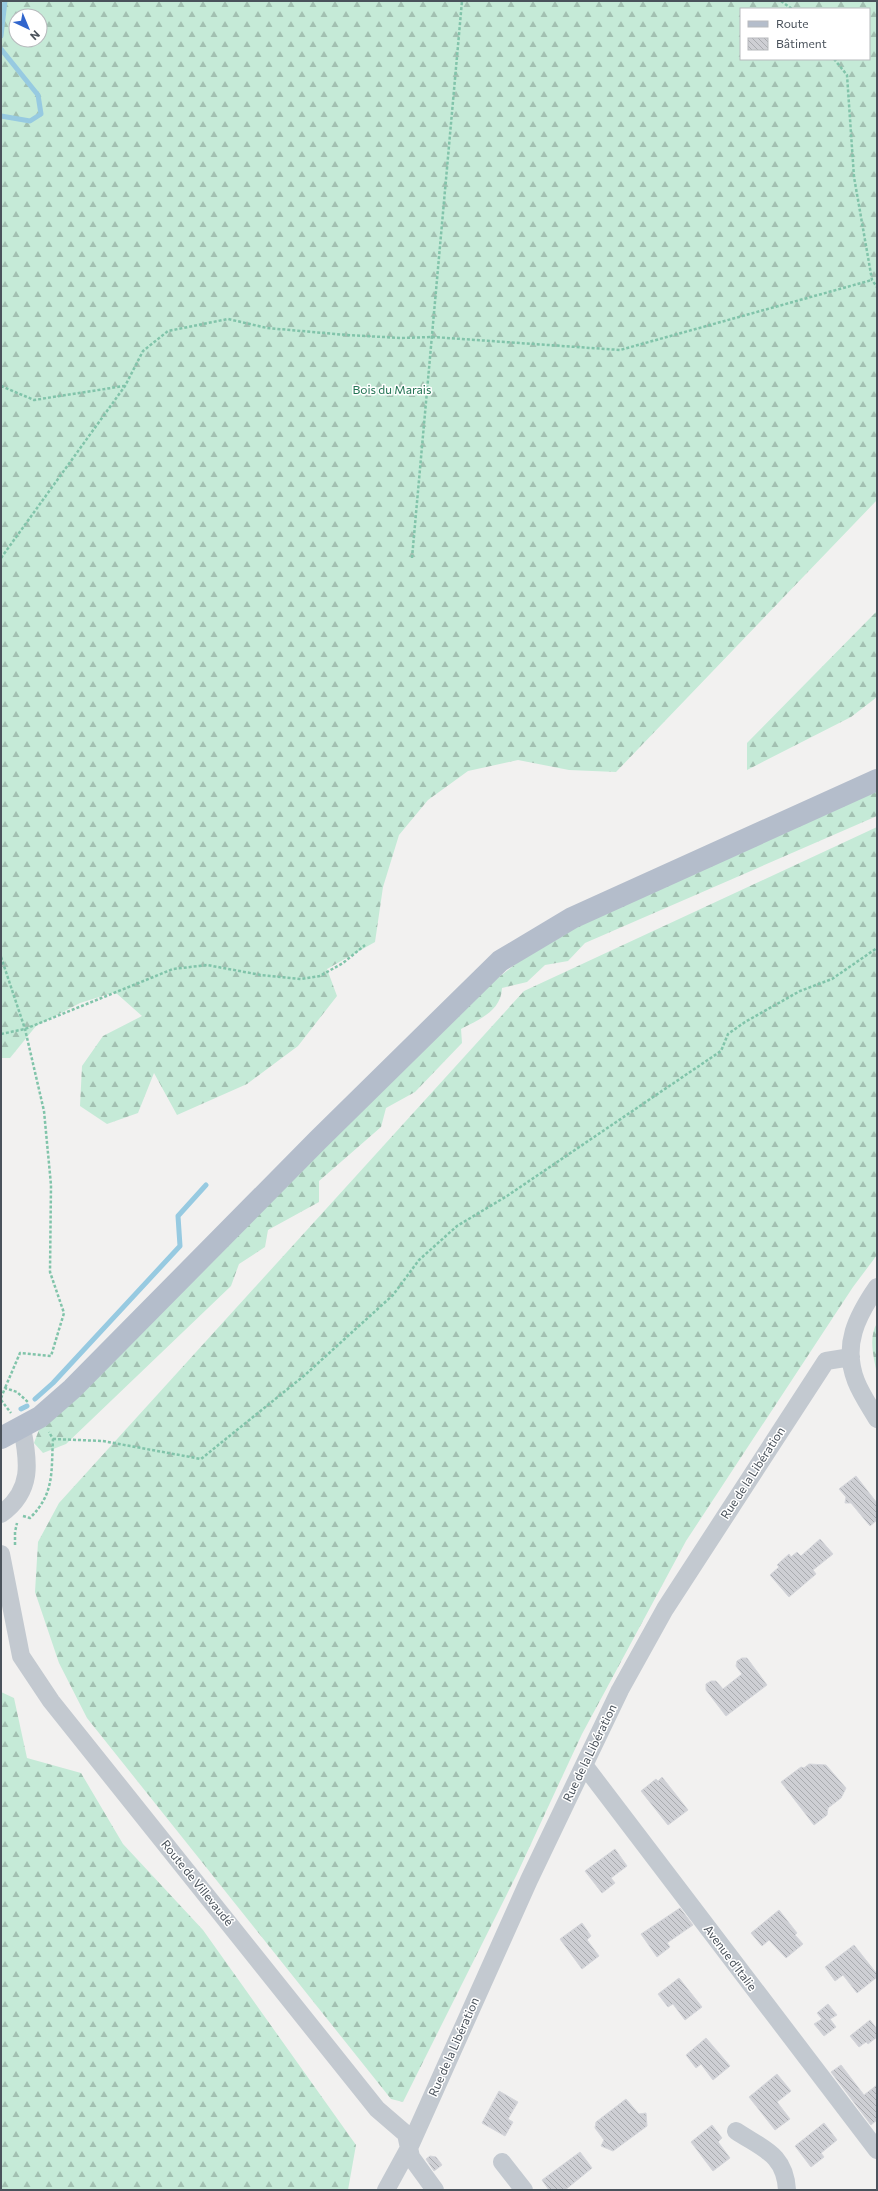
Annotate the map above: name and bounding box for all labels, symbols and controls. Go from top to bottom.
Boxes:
north arrow [8,8,48,48]
legend [740,8,870,60]
text: Route [776,16,809,30]
text: N [28,28,43,43]
text: Bâtiment [776,36,827,50]
park label: Bois du Marais [353,382,431,396]
street label: Rue de la Libération [717,1424,787,1521]
street label: Rue de la Libération [559,1701,619,1804]
street label: Route de Villevaudé [159,1837,237,1928]
street label: Avenue d'Italie [702,1922,760,1993]
street label: Rue de la Libération [425,1995,481,2098]

